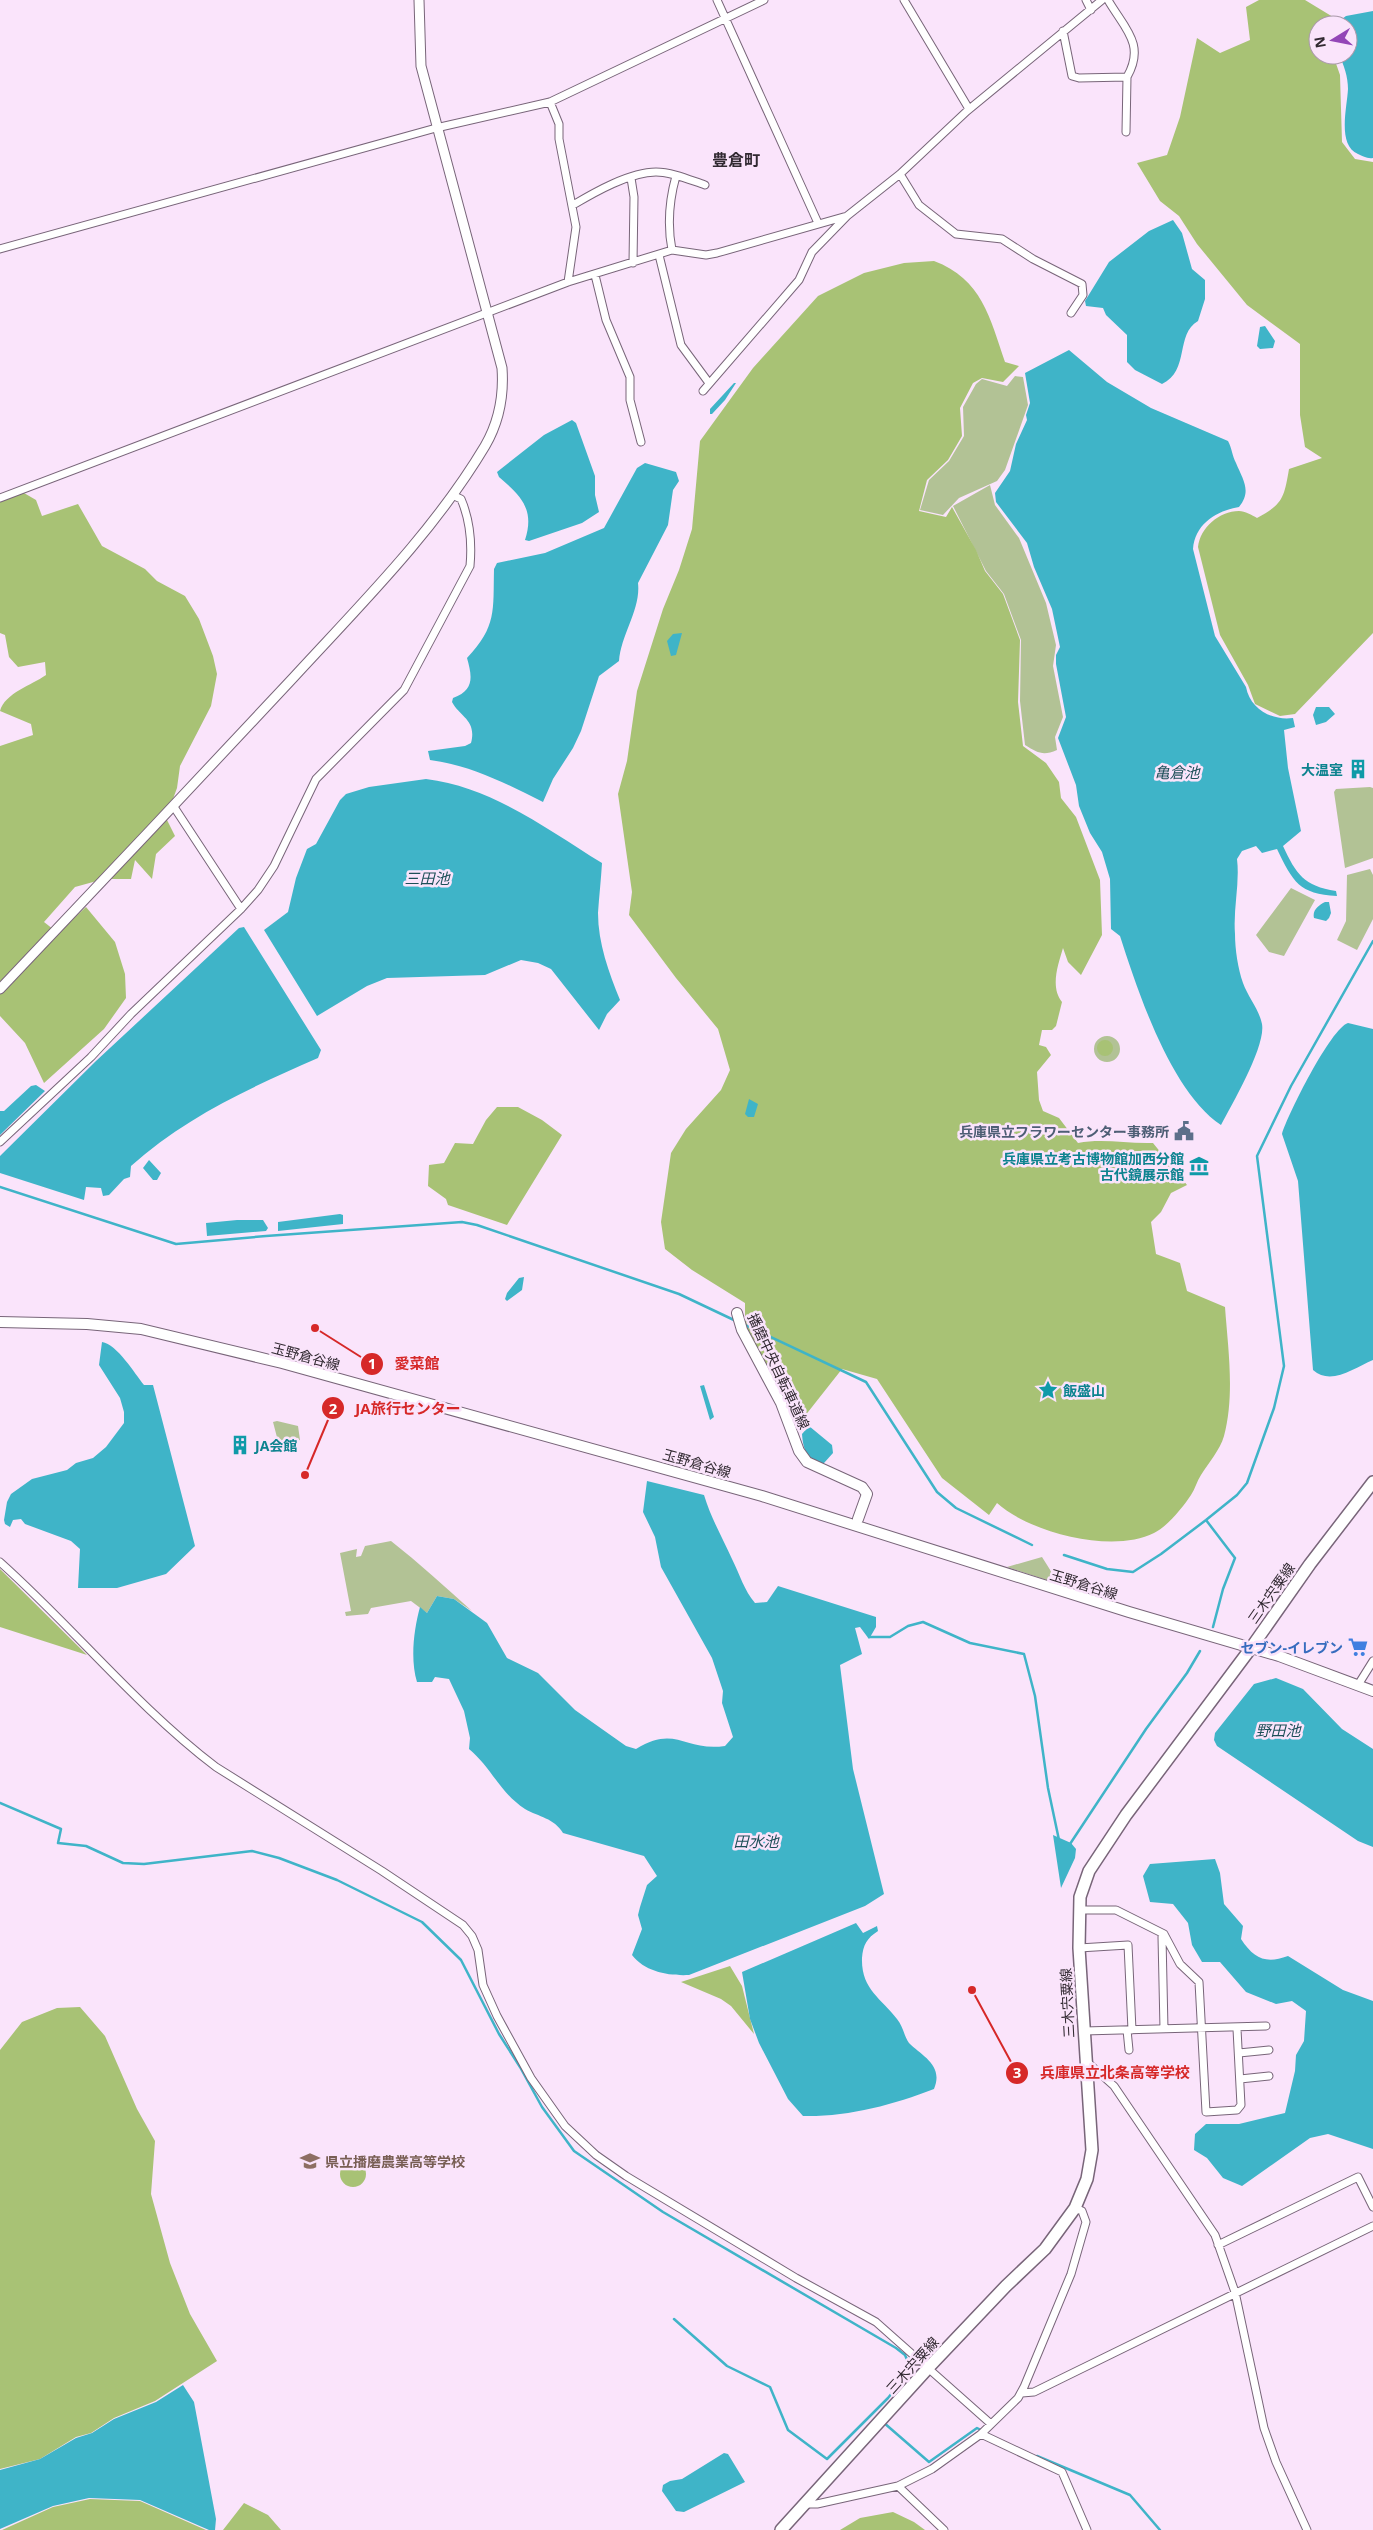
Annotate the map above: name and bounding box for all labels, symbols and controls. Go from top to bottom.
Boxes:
north arrow [1308,15,1358,65]
text: N [1309,35,1330,50]
district label: 豊倉町 [712,149,760,171]
building icon: 大温室 [1347,758,1369,780]
place label: 大温室 [1301,760,1343,779]
water label: 亀倉池 [1154,762,1201,782]
water label: 三田池 [404,868,451,888]
public building icon: 兵庫県立フラワーセンター事務所 [1173,1120,1195,1142]
place label: 兵庫県立フラワーセンター事務所 [959,1122,1169,1141]
place label: 兵庫県立考古博物館加西分館 古代鏡展示館 [1002,1149,1184,1184]
museum icon: 兵庫県立考古博物館加西分館 古代鏡展示館 [1188,1155,1210,1177]
street label: 播磨中央自転車道線 [744,1310,814,1432]
street label: 玉野倉谷線 [270,1338,342,1374]
callout: 愛菜館 [360,1349,450,1379]
text: 1 [368,1353,376,1373]
text: 愛菜館 [394,1353,440,1373]
place icon: 飯盛山 [1037,1379,1059,1401]
place label: 飯盛山 [1063,1381,1105,1400]
callout: JA旅行センター [320,1393,471,1423]
text: 2 [329,1398,338,1418]
text: JA旅行センター [353,1398,461,1418]
building icon: JA会館 [229,1434,251,1456]
place label: JA会館 [253,1436,297,1455]
street label: 玉野倉谷線 [661,1444,733,1482]
street label: 三木宍粟線 [1243,1559,1299,1627]
street label: 玉野倉谷線 [1048,1565,1120,1603]
supermarket icon: セブン-イレブン [1347,1636,1369,1658]
place label: セブン-イレブン [1240,1638,1343,1657]
water label: 野田池 [1255,1720,1302,1740]
water label: 田水池 [733,1831,780,1851]
street label: 三木宍粟線 [1056,1968,1078,2038]
callout: 兵庫県立北条高等学校 [1005,2058,1200,2088]
text: 3 [1013,2062,1021,2082]
text: 兵庫県立北条高等学校 [1040,2062,1190,2082]
school or university icon: 県立播磨農業高等学校 [299,2150,321,2172]
place label: 県立播磨農業高等学校 [325,2152,465,2171]
street label: 三木宍粟線 [882,2333,942,2397]

